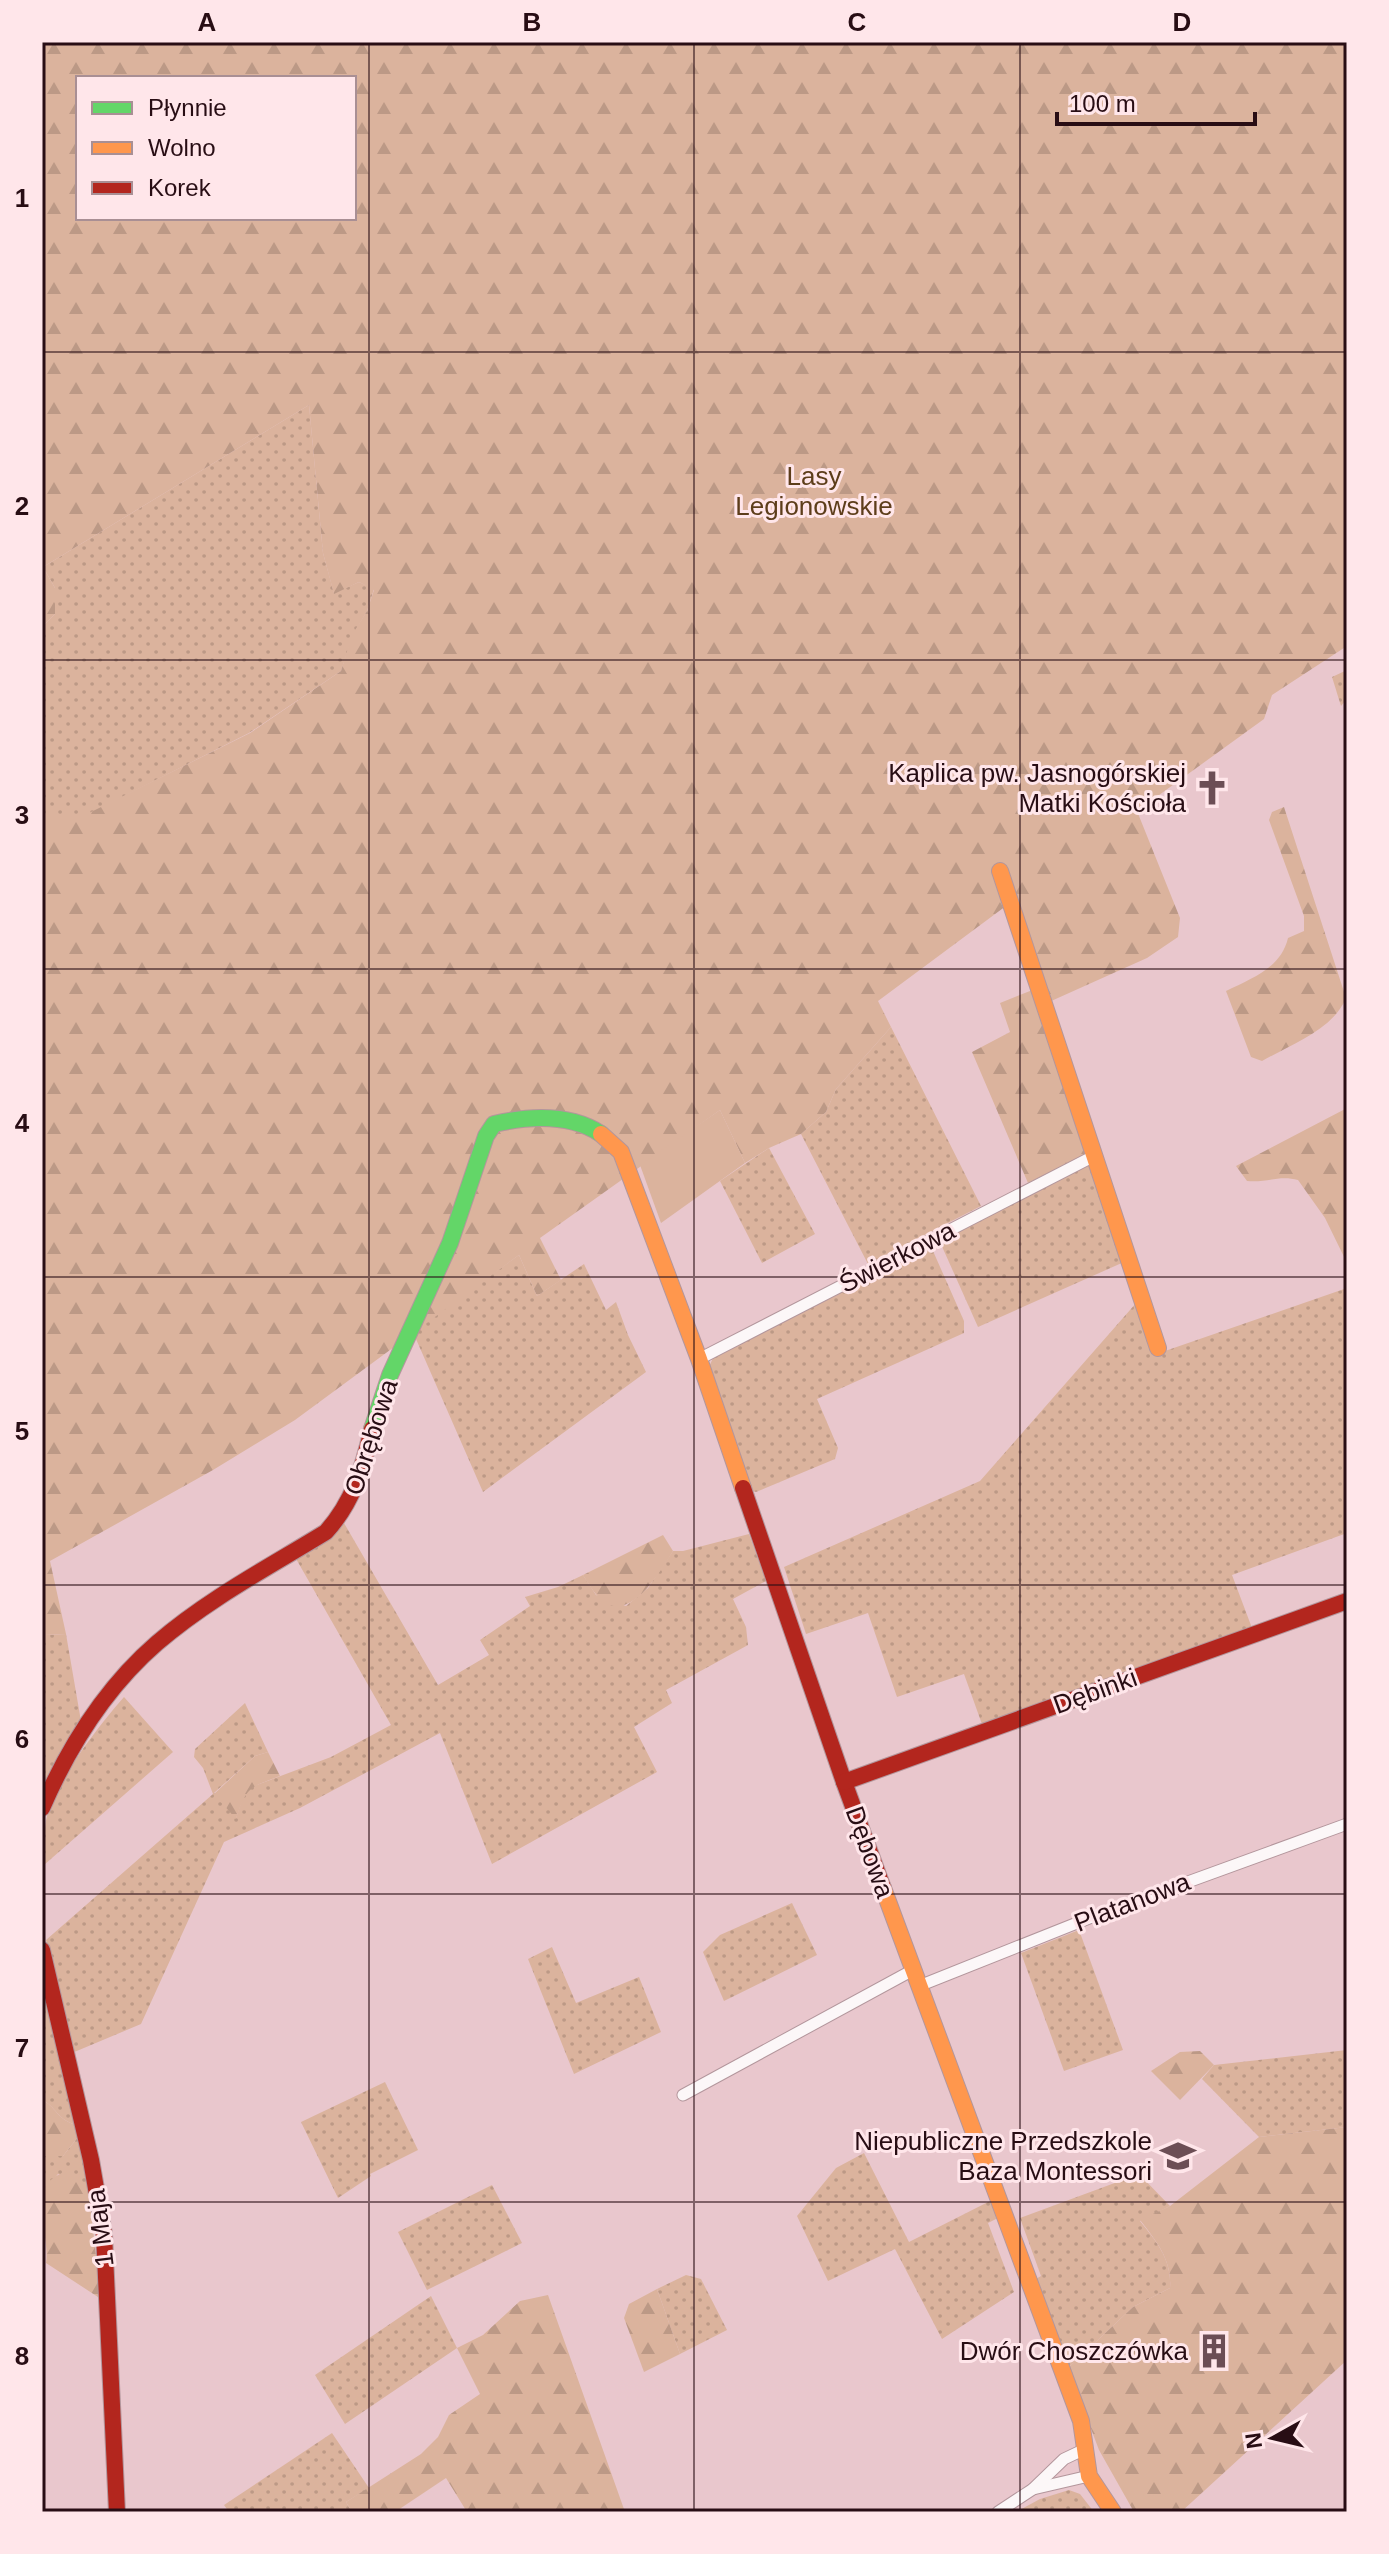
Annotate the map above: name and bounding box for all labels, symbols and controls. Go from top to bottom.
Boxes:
text: A [198,7,217,37]
text: B [523,7,541,37]
text: C [848,7,867,37]
text: D [1173,7,1191,37]
legend [76,76,356,220]
scale bar [1057,76,1255,126]
text: 100 m [1069,90,1136,117]
text: Płynnie [148,94,227,121]
text: Wolno [148,134,216,161]
text: Korek [148,174,212,201]
text: 1 [15,183,29,213]
park label: Lasy Legionowskie [735,461,893,521]
text: 2 [15,491,29,521]
place label: Kaplica pw. Jasnogórskiej Matki Kościoła [888,758,1187,818]
church icon: Kaplica pw. Jasnogórskiej Matki Kościoła [1193,769,1231,807]
text: 3 [15,800,29,830]
text: 4 [15,1108,30,1138]
street label: Świerkowa [834,1215,960,1299]
street label: Obrębowa [338,1375,404,1499]
text: 5 [15,1416,29,1446]
street label: Dębinki [1049,1662,1141,1720]
text: 6 [15,1724,29,1754]
street label: Dębowa [840,1802,901,1902]
street label: Platanowa [1070,1866,1195,1938]
text: 7 [15,2033,29,2063]
place label: Niepubliczne Przedszkole Baza Montessori [854,2126,1152,2186]
school or university icon: Niepubliczne Przedszkole Baza Montessori [1159,2137,1197,2175]
street label: 1 Maja [80,2187,120,2269]
building icon: Dwór Choszczówka [1195,2332,1233,2370]
place label: Dwór Choszczówka [960,2336,1189,2366]
text: 8 [15,2341,29,2371]
north arrow [1233,2398,1313,2478]
text: N [1240,2431,1267,2450]

